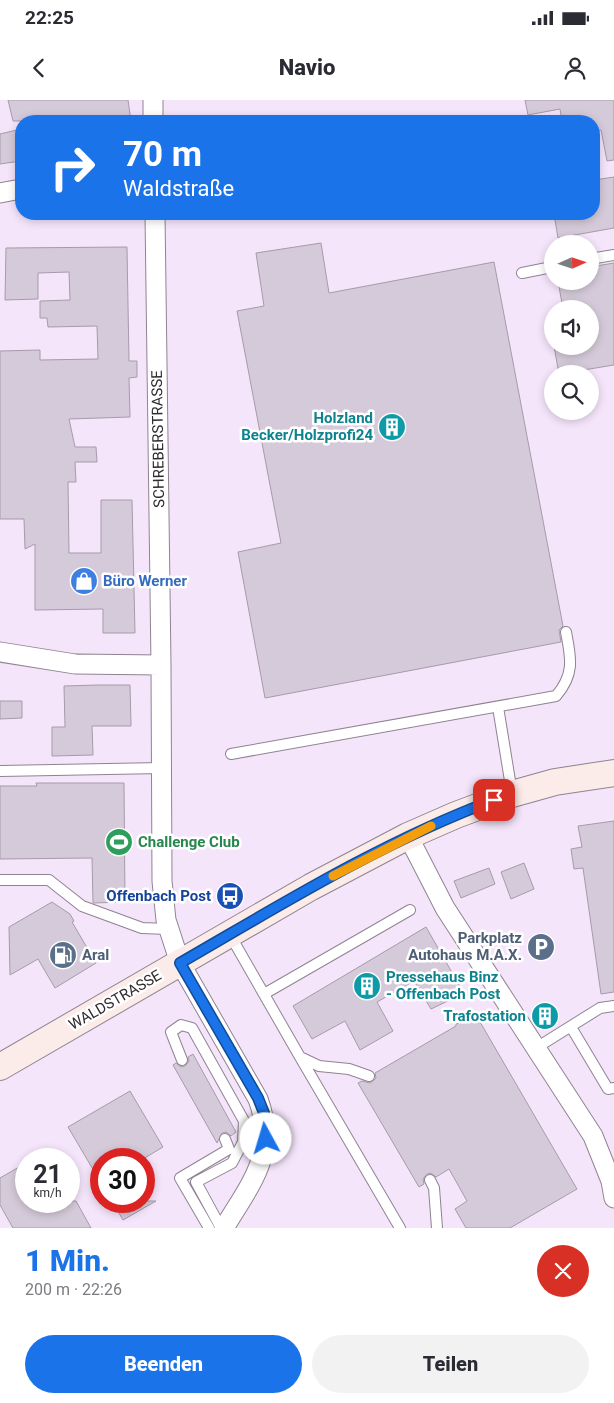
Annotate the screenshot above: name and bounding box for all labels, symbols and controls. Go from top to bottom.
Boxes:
text: 22:25 [25,6,74,29]
icon: back [25,54,53,82]
icon: person [561,54,589,82]
text: Navio [279,55,335,80]
text: 70 m [123,134,202,175]
icon: right [40,135,105,200]
text: Waldstraße [123,176,234,201]
north arrow [544,235,599,290]
map controls [544,235,599,420]
button: sound [544,300,599,355]
button: search [544,365,599,420]
street label: SCHREBERSTRASSE [148,370,168,508]
place label: Holzland Becker/Holzprofi24 [241,409,373,444]
building icon: Holzland Becker/Holzprofi24 [377,412,407,442]
shop icon: Büro Werner [69,566,99,596]
place label: Büro Werner [103,572,187,590]
pin [473,779,515,821]
icon: arrive [480,786,508,814]
sports icon: Challenge Club [104,827,134,857]
place label: Challenge Club [138,833,240,851]
bus stop icon: Offenbach Post [215,881,245,911]
place label: Offenbach Post [106,887,211,905]
place label: Parkplatz Autohaus M.A.X. [408,929,522,964]
parking icon: Parkplatz Autohaus M.A.X. [526,932,556,962]
fuel station icon: Aral [48,940,78,970]
place label: Aral [82,946,109,964]
street label: WALDSTRASSE [65,966,165,1034]
place label: Pressehaus Binz - Offenbach Post [386,968,500,1003]
building icon: Pressehaus Binz - Offenbach Post [352,971,382,1001]
building icon: Trafostation [530,1001,560,1031]
place label: Trafostation [443,1007,526,1025]
position arrow [239,1112,291,1164]
speed limit sign: 30 [90,1148,155,1213]
text: 21 [33,1160,62,1189]
text: km/h [33,1186,62,1200]
text: 1 Min. [25,1243,110,1278]
button: close [537,1245,589,1297]
text: 200 m · 22:26 [25,1280,122,1299]
button: Beenden [25,1335,302,1393]
button: Teilen [312,1335,589,1393]

